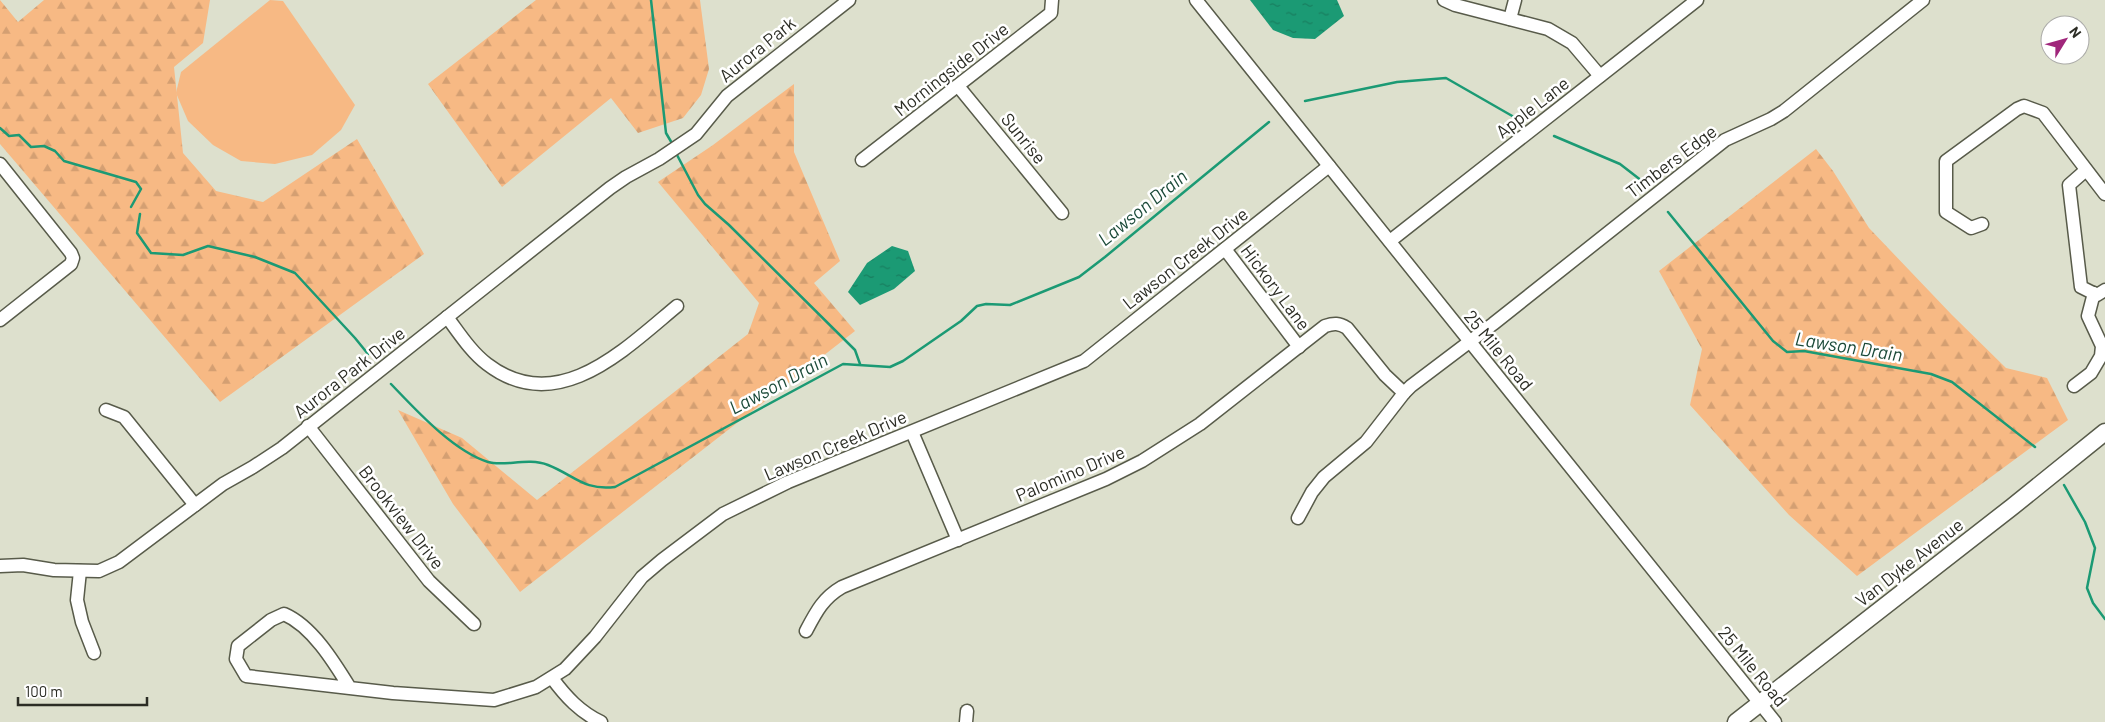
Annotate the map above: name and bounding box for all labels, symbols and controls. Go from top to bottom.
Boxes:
street label: Aurora Park [715,12,799,86]
north arrow [2040,15,2090,65]
street label: Morningside Drive [889,18,1013,120]
text: N [2066,23,2085,41]
street label: Apple Lane [1491,72,1573,142]
street label: Sunrise [997,108,1051,168]
street label: Timbers Edge [1621,120,1721,202]
water label: Lawson Drain [1093,164,1191,250]
street label: Lawson Creek Drive [1118,202,1252,314]
street label: Hickory Lane [1237,240,1315,334]
street label: 25 Mile Road [1460,305,1538,395]
street label: Aurora Park Drive [289,322,409,422]
water label: Lawson Drain [1794,326,1904,366]
water label: Lawson Drain [725,347,831,419]
street label: Lawson Creek Drive [760,405,910,485]
street label: Palomino Drive [1012,440,1128,506]
street label: Brookview Drive [355,461,449,573]
street label: Van Dyke Avenue [1851,513,1967,611]
street label: 25 Mile Road [1714,621,1792,711]
scale bar [18,674,146,706]
text: 100 m [25,682,63,700]

